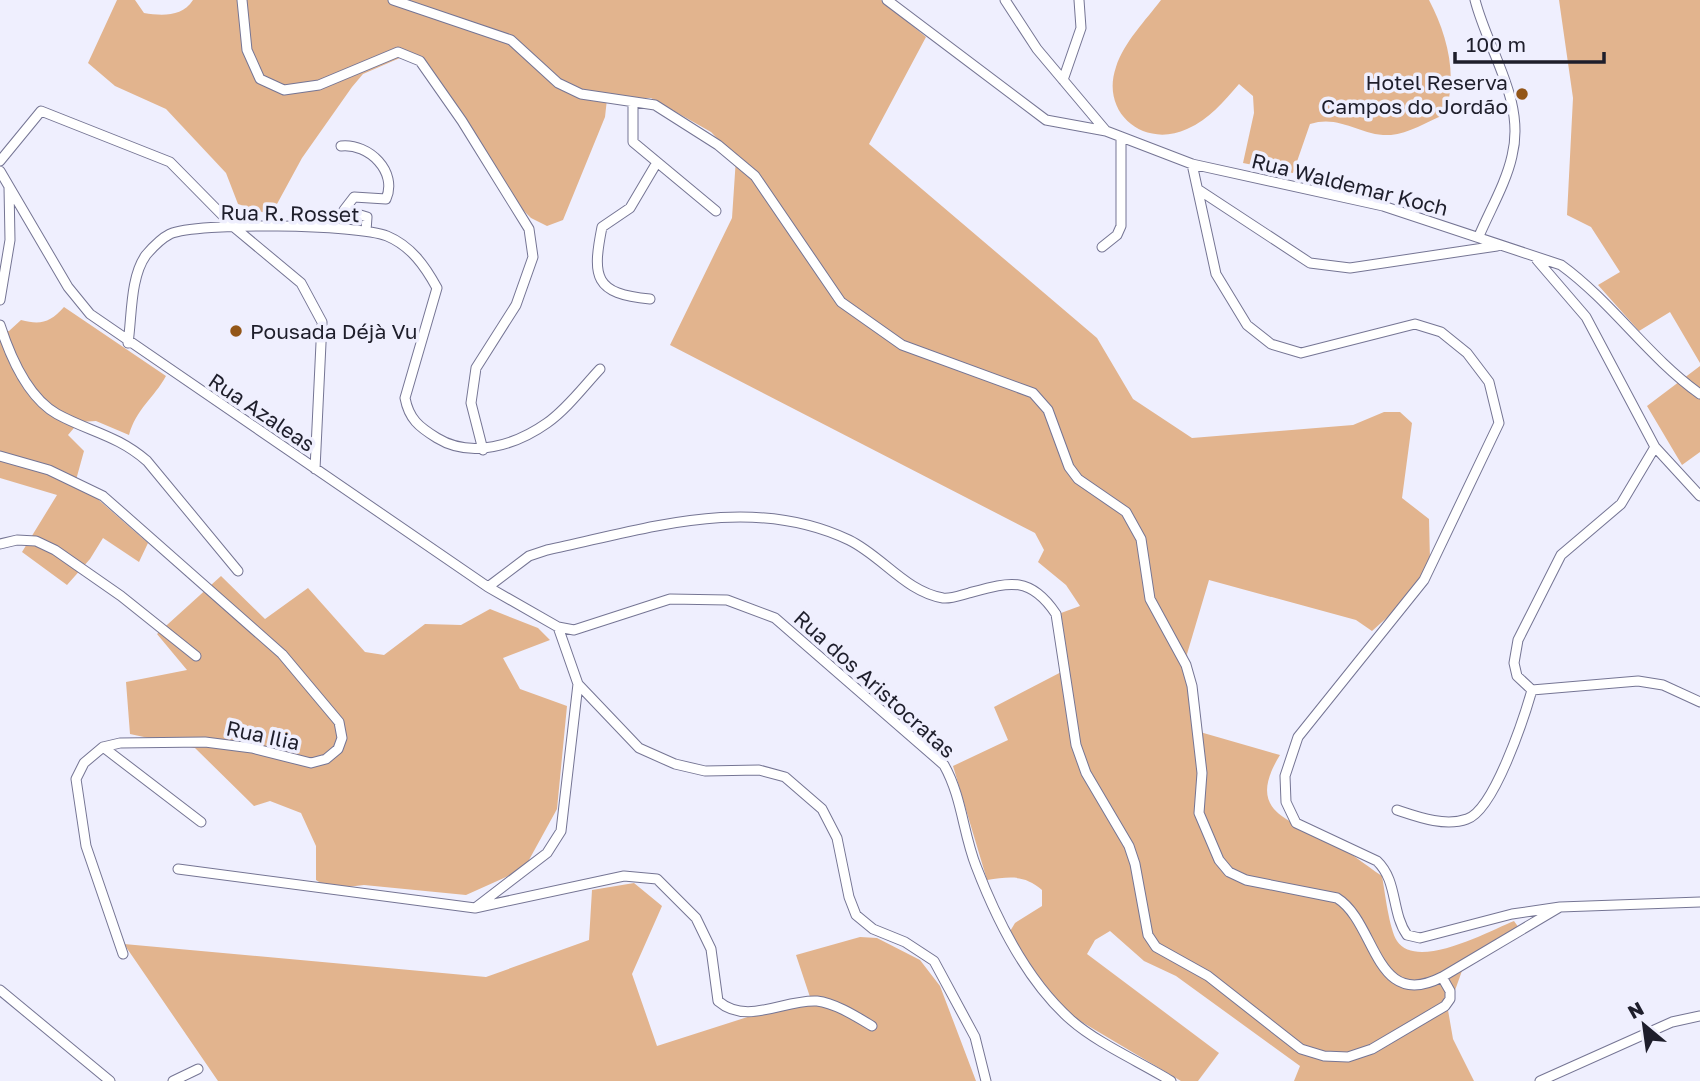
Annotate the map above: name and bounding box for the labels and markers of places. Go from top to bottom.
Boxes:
place label: Hotel Reserva Campos do Jordão [1321,69,1508,119]
marker: Hotel Reserva Campos do Jordão [1514,86,1530,102]
place label: Pousada Déjà Vu [250,318,417,344]
marker: Pousada Déjà Vu [228,323,244,339]

